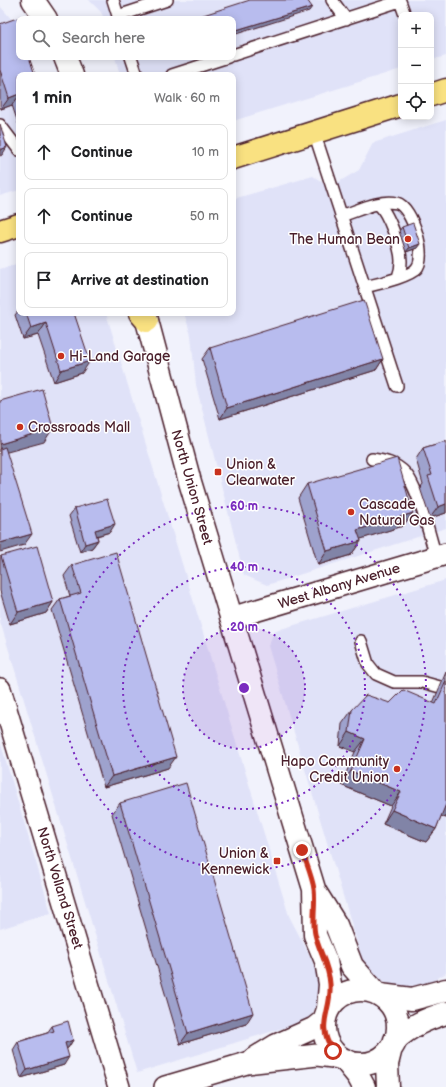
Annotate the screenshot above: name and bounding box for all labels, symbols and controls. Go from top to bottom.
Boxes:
map controls [398,12,434,120]
button: + [398,12,434,48]
search box [16,16,236,60]
icon: search [30,27,52,49]
text: Search here [62,29,145,48]
button: − [398,48,434,84]
button: locate [398,84,434,120]
text: 1 min [32,88,72,108]
text: Walk · 60 m [154,90,220,106]
icon: ahead [33,141,55,163]
text: Continue [71,143,133,162]
text: 10 m [192,144,219,160]
icon: ahead [33,205,55,227]
text: Continue [71,207,133,226]
text: 50 m [190,208,219,224]
place label: The Human Bean [289,231,400,248]
marker: The Human Bean [403,234,413,244]
icon: arrive [33,269,55,291]
text: Arrive at destination [71,271,209,290]
place label: Hi-Land Garage [69,348,170,365]
marker: Hi-Land Garage [56,351,66,361]
place label: Crossroads Mall [28,419,130,436]
marker: Crossroads Mall [15,422,25,432]
street label: North Union Street [167,428,217,547]
place label: Union & Clearwater [226,456,296,489]
marker: Union & Clearwater [213,467,223,477]
place label: Cascade Natural Gas [359,496,435,529]
text: 60 m [230,499,258,514]
marker: Cascade Natural Gas [346,507,356,517]
street label: West Albany Avenue [276,559,402,613]
text: 40 m [230,560,258,575]
text: 20 m [230,620,258,635]
centre of rings [237,681,251,695]
place label: Hapo Community Credit Union [280,753,390,786]
marker: Hapo Community Credit Union [392,764,402,774]
street label: North Volland Street [33,825,87,952]
route end [293,841,311,859]
place label: Union & Kennewick [201,845,269,878]
marker: Union & Kennewick [272,856,282,866]
route start [324,1042,342,1060]

